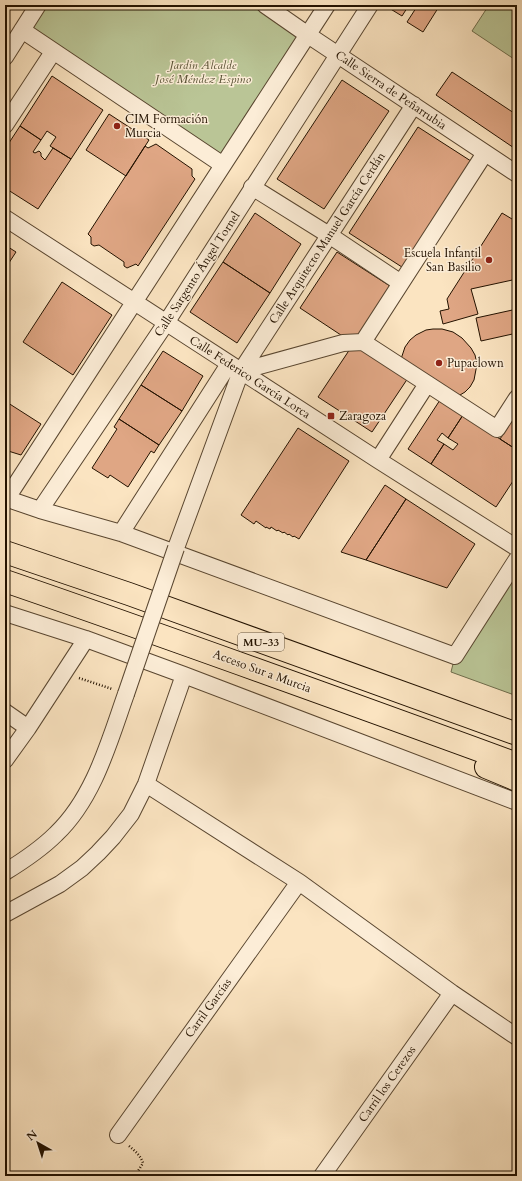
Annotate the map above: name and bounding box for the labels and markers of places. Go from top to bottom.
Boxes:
place label: CIM Formación Murcia [125,111,208,141]
marker: CIM Formación Murcia [112,121,122,131]
place label: Escuela Infantil San Basilio [404,245,482,275]
marker: Escuela Infantil San Basilio [484,255,494,265]
place label: Pupaclown [447,355,504,371]
marker: Pupaclown [434,358,444,368]
place label: Zaragoza [339,408,387,424]
marker: Zaragoza [326,411,336,421]

